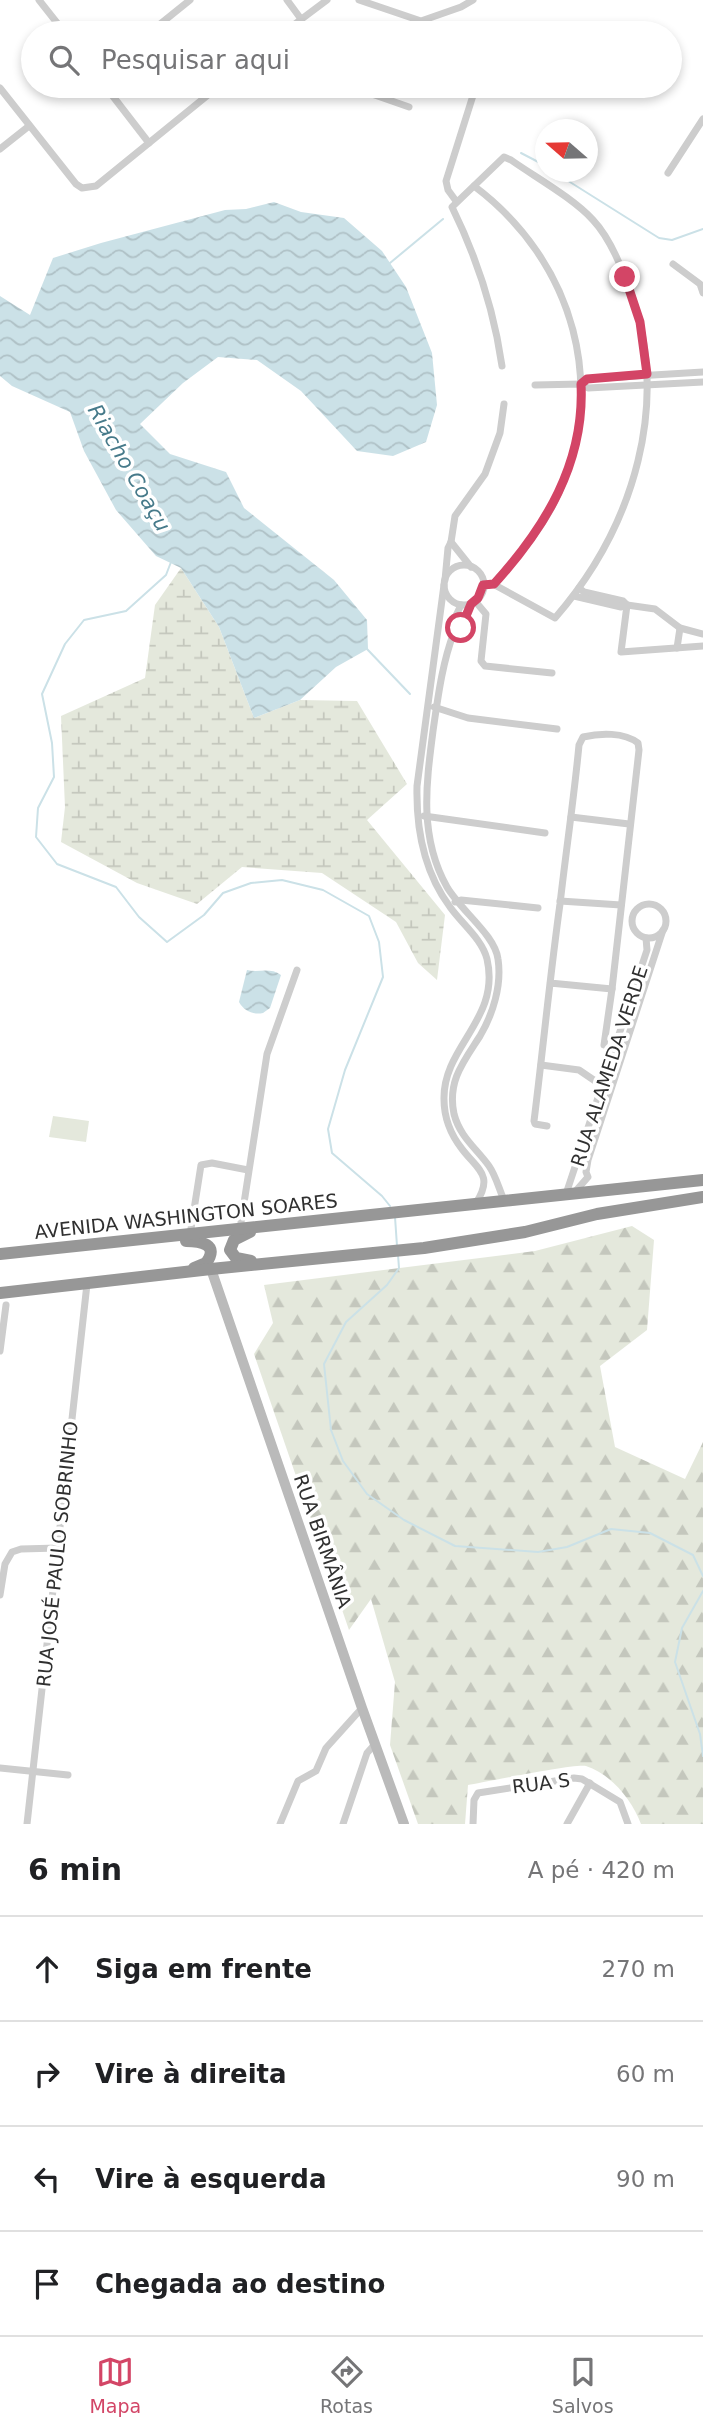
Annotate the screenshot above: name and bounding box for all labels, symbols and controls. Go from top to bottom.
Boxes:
search box [21,21,682,98]
icon: search [45,41,83,79]
text: Pesquisar aqui [101,45,290,75]
north arrow [535,119,598,182]
route end [609,261,640,292]
water label: Riacho Coaçu [83,400,175,536]
route start [445,612,476,643]
street label: RUA ALAMEDA VERDE [566,963,652,1169]
street label: AVENIDA WASHINGTON SOARES [33,1189,339,1243]
street label: RUA JOSÉ PAULO SOBRINHO [32,1420,82,1688]
street label: RUA BIRMÂNIA [290,1471,356,1611]
street label: RUA S [511,1769,571,1797]
text: 6 min [28,1852,122,1887]
text: A pé · 420 m [528,1857,675,1883]
icon: ahead [28,1950,66,1988]
text: Siga em frente [95,1954,312,1984]
text: 270 m [601,1956,675,1982]
icon: right [28,2055,66,2093]
text: Vire à direita [95,2059,287,2089]
text: 60 m [616,2061,675,2087]
icon: left [28,2160,66,2198]
text: Vire à esquerda [95,2164,327,2194]
text: 90 m [616,2166,675,2192]
icon: arrive [28,2265,66,2303]
text: Chegada ao destino [95,2269,385,2299]
tab: Mapa [89,2353,141,2417]
tab: Rotas [320,2353,373,2417]
tab: Salvos [552,2353,614,2417]

